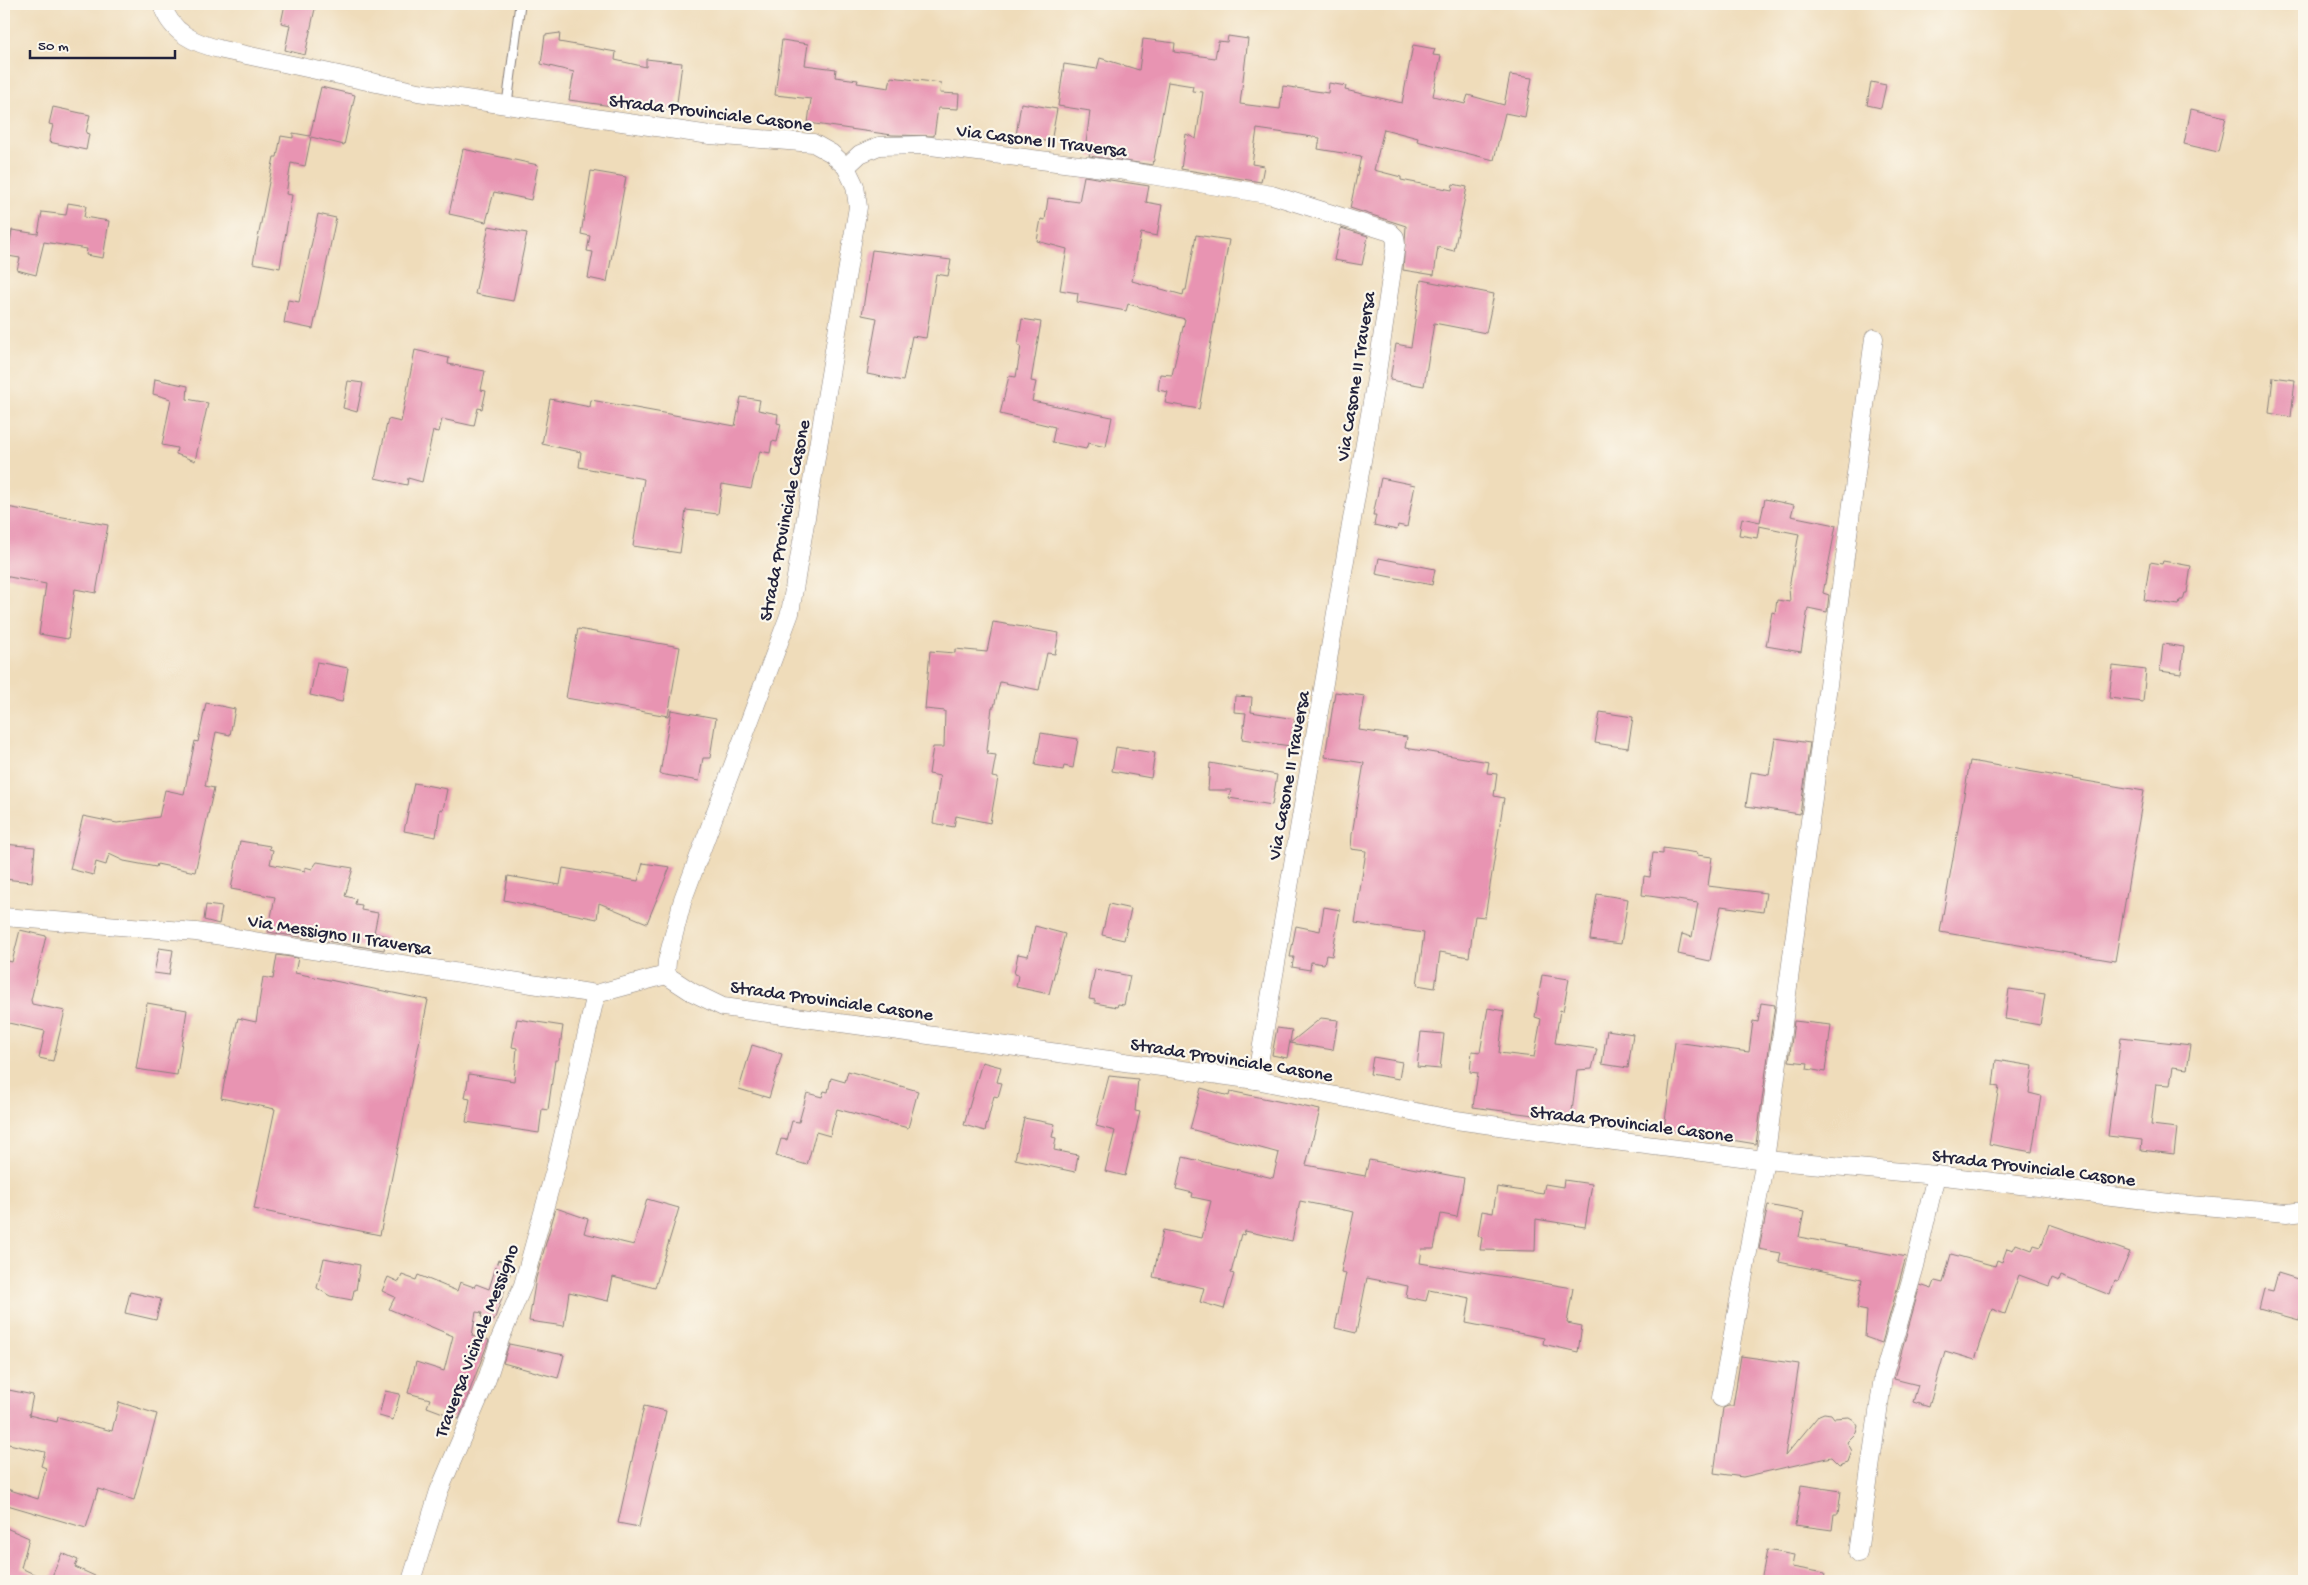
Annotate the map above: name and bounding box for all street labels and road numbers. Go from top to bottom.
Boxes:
street label: Strada Provinciale Casone [608,91,814,138]
street label: Via Casone II Traversa [954,120,1129,165]
street label: Via Casone II Traversa [1333,289,1382,464]
street label: Strada Provinciale Casone [756,418,817,623]
street label: Via Casone II Traversa [1264,688,1317,863]
street label: Via Messigno II Traversa [245,910,434,963]
street label: Strada Provinciale Casone [729,977,935,1028]
street label: Strada Provinciale Casone [1129,1034,1335,1089]
street label: Strada Provinciale Casone [1529,1102,1735,1149]
street label: Strada Provinciale Casone [1931,1146,2137,1193]
street label: Traversa Vicinale Messigno [430,1241,526,1442]

